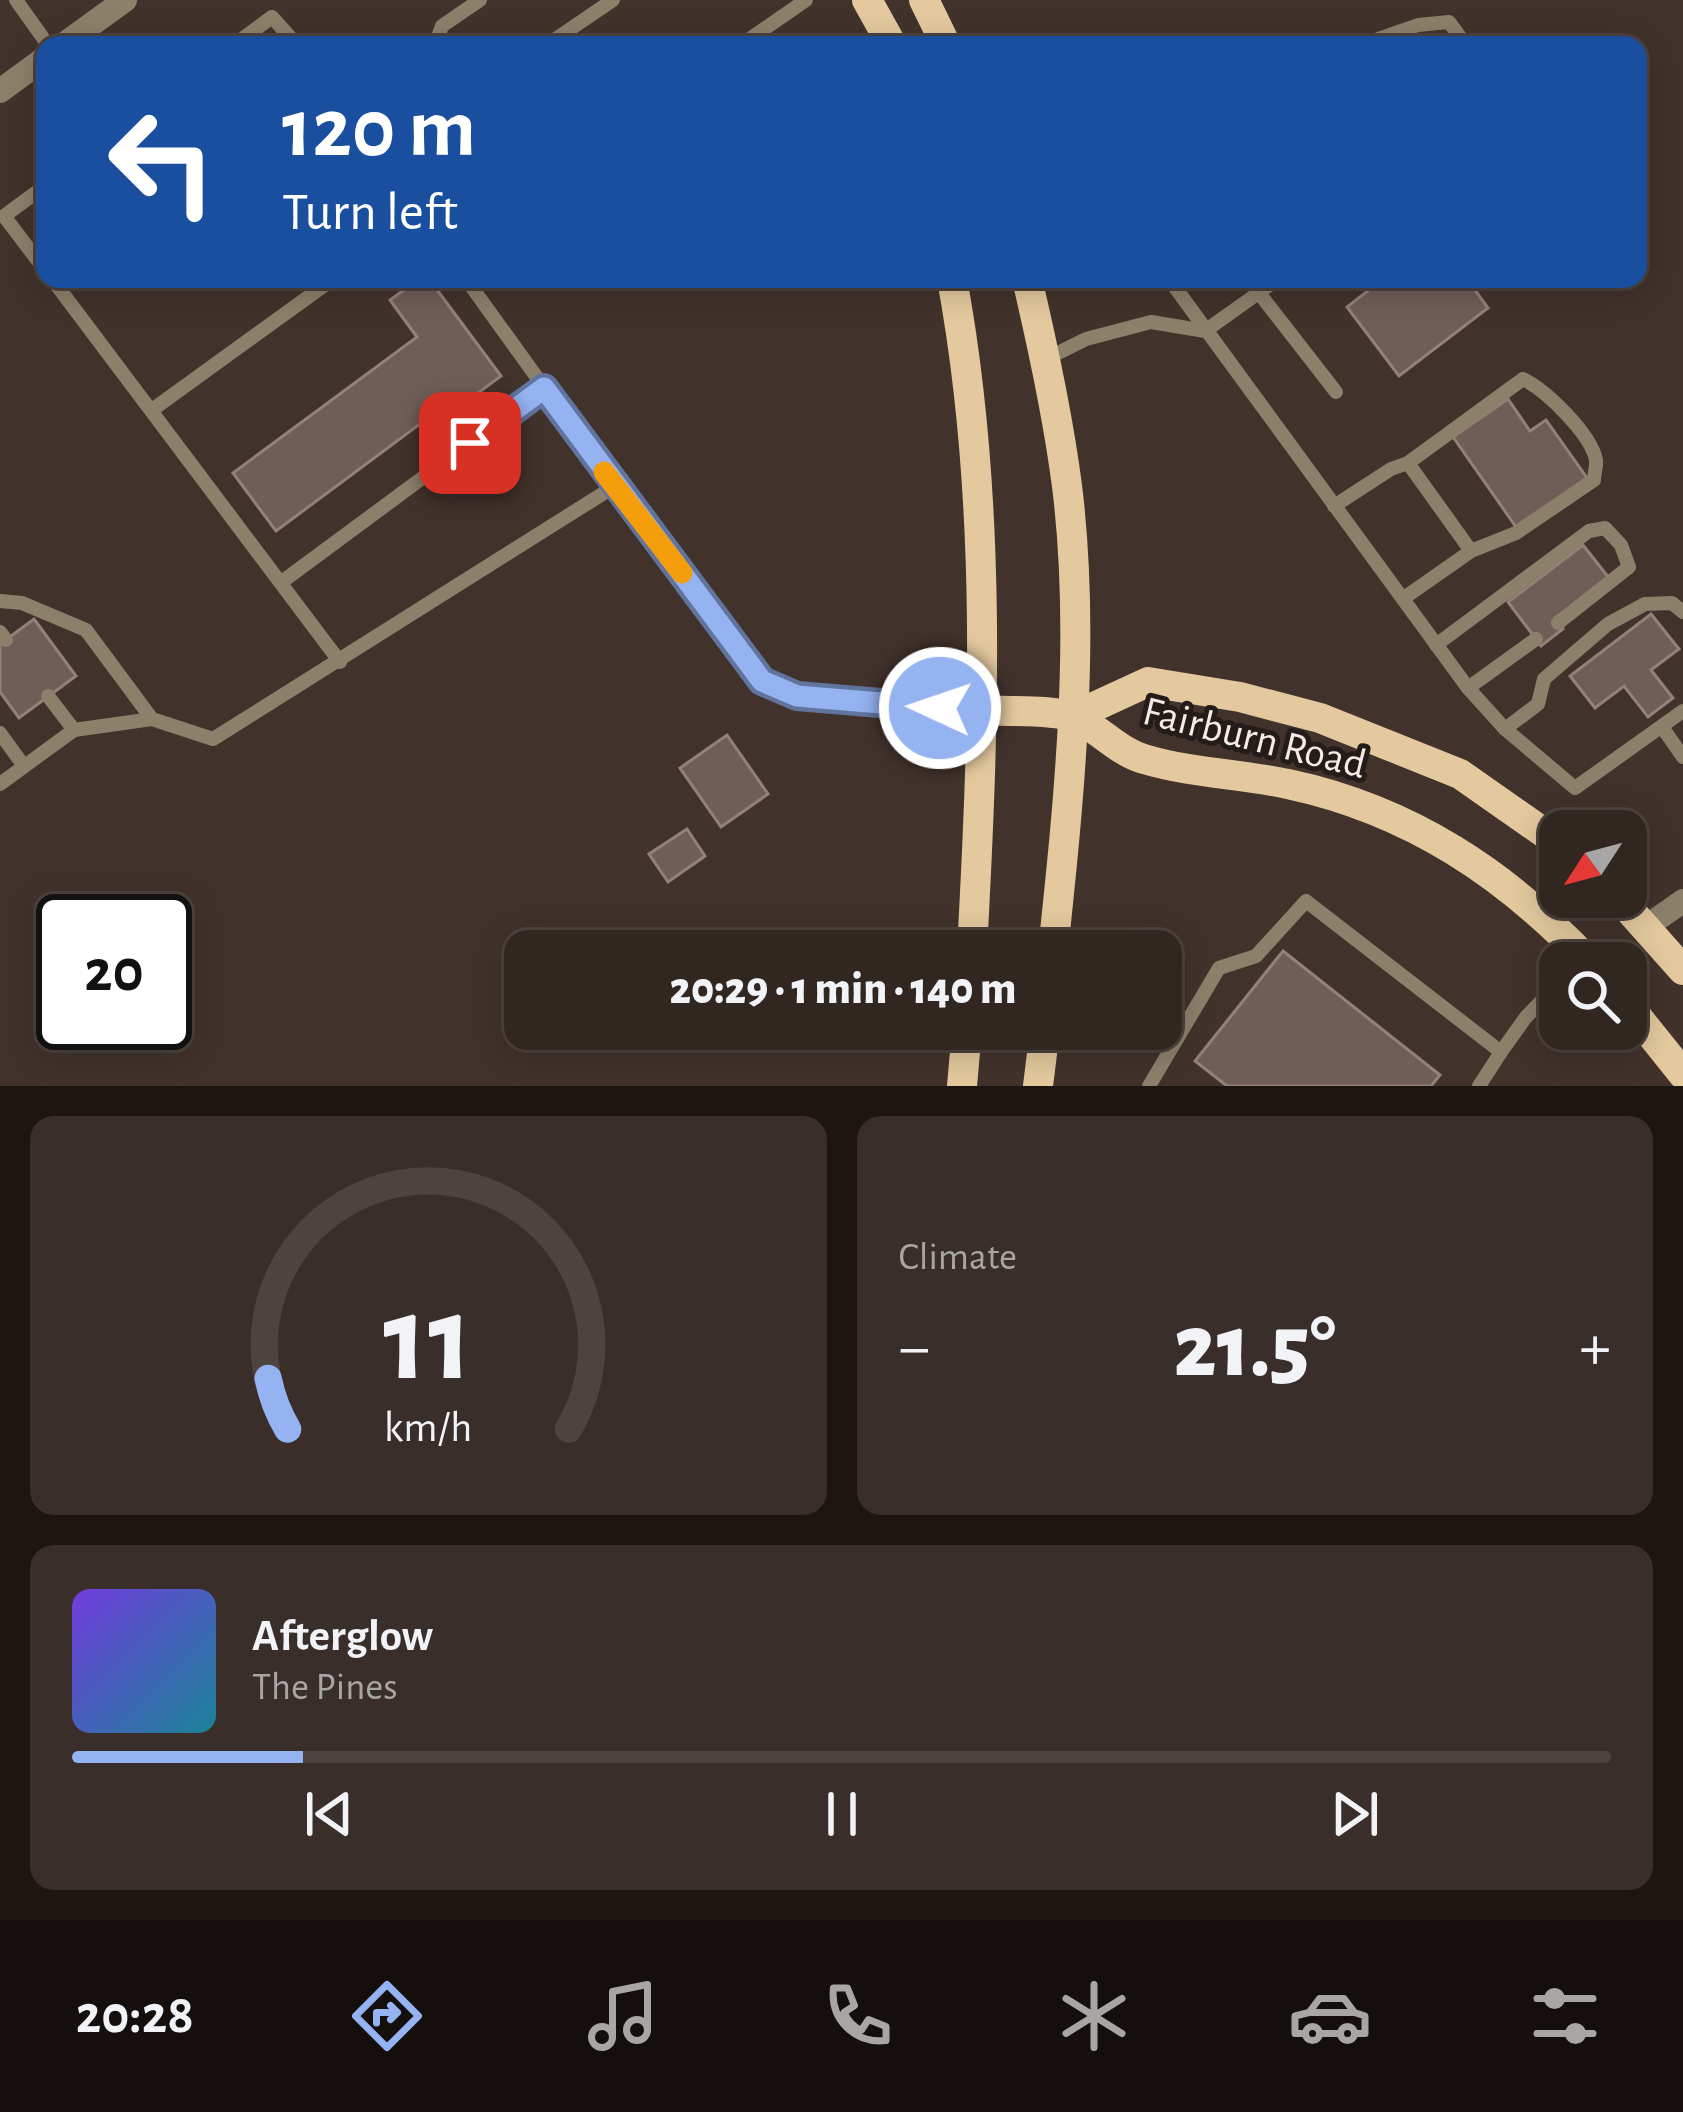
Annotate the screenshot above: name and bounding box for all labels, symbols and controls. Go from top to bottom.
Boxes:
icon: left [84,84,240,240]
text: 120 m [282,88,476,172]
text: Turn left [282,186,458,240]
pin [419,392,521,494]
icon: arrive [437,410,503,476]
position arrow [877,645,1003,771]
street label: Fairburn Road [1139,690,1370,786]
north arrow [1539,810,1647,918]
map controls [1539,810,1647,1050]
speed limit sign: 20 [36,894,192,1050]
button: search [1539,942,1647,1050]
text: 20:29 · 1 min · 140 m [669,967,1017,1012]
text: Climate [899,1238,1017,1277]
text: 11 [383,1278,473,1403]
text: 21.5° [1174,1303,1336,1393]
text: − [899,1315,930,1381]
text: + [1579,1315,1611,1381]
text: km/h [384,1406,472,1449]
text: Afterglow [252,1614,433,1659]
text: The Pines [252,1668,398,1707]
icon: previous [296,1781,362,1847]
icon: pause [809,1781,875,1847]
icon: next [1322,1781,1388,1847]
icon: directions [345,1974,429,2058]
icon: music [581,1974,665,2058]
icon: phone [816,1974,900,2058]
icon: climate [1052,1974,1136,2058]
icon: car [1288,1974,1372,2058]
icon: filters [1523,1974,1607,2058]
text: 20:28 [76,1989,194,2043]

